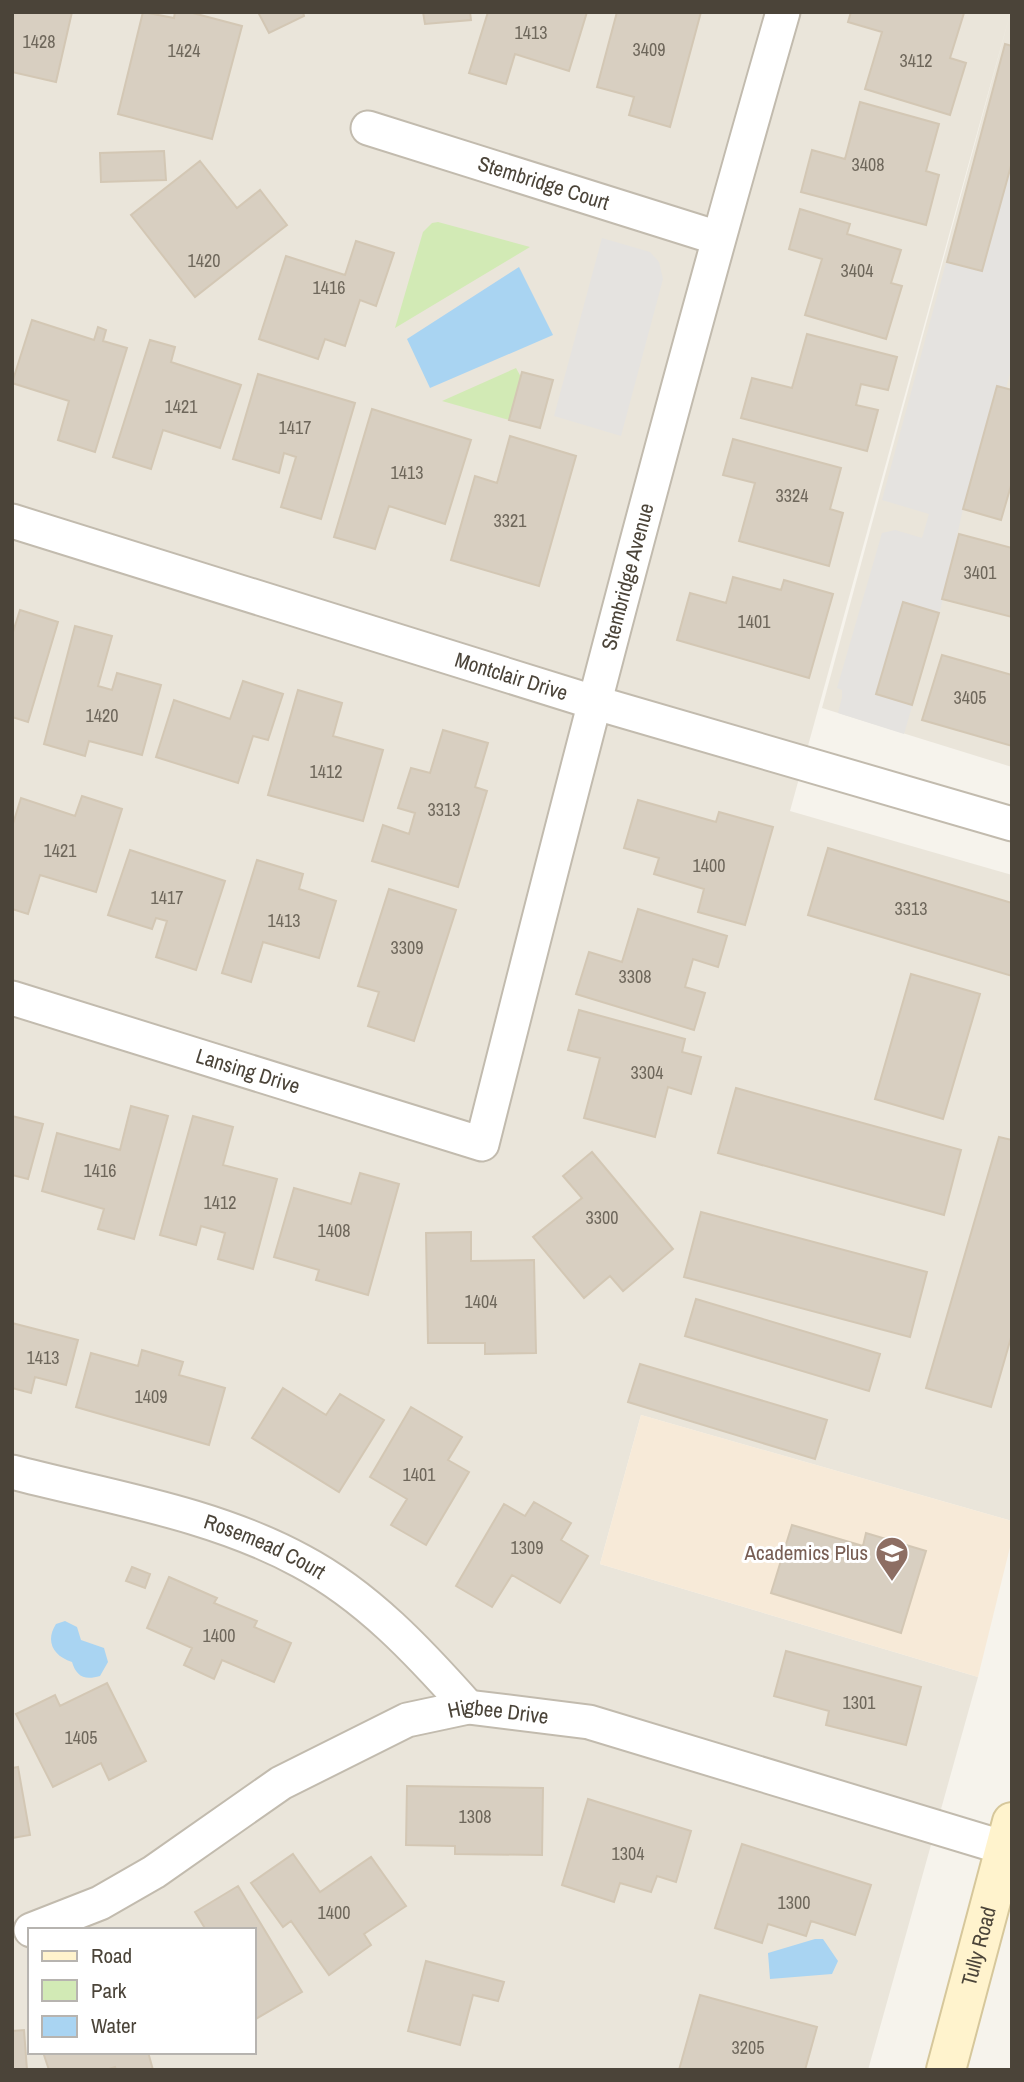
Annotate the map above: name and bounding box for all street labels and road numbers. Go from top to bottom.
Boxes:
street label: Stembridge Court [474,148,613,217]
street label: Stembridge Avenue [594,500,661,653]
street label: Montclair Drive [451,645,572,707]
street label: Lansing Drive [193,1041,304,1101]
street label: Rosemead Court [200,1507,331,1586]
street label: Higbee Drive [445,1692,550,1731]
street label: Tully Road [954,1903,1003,1989]

